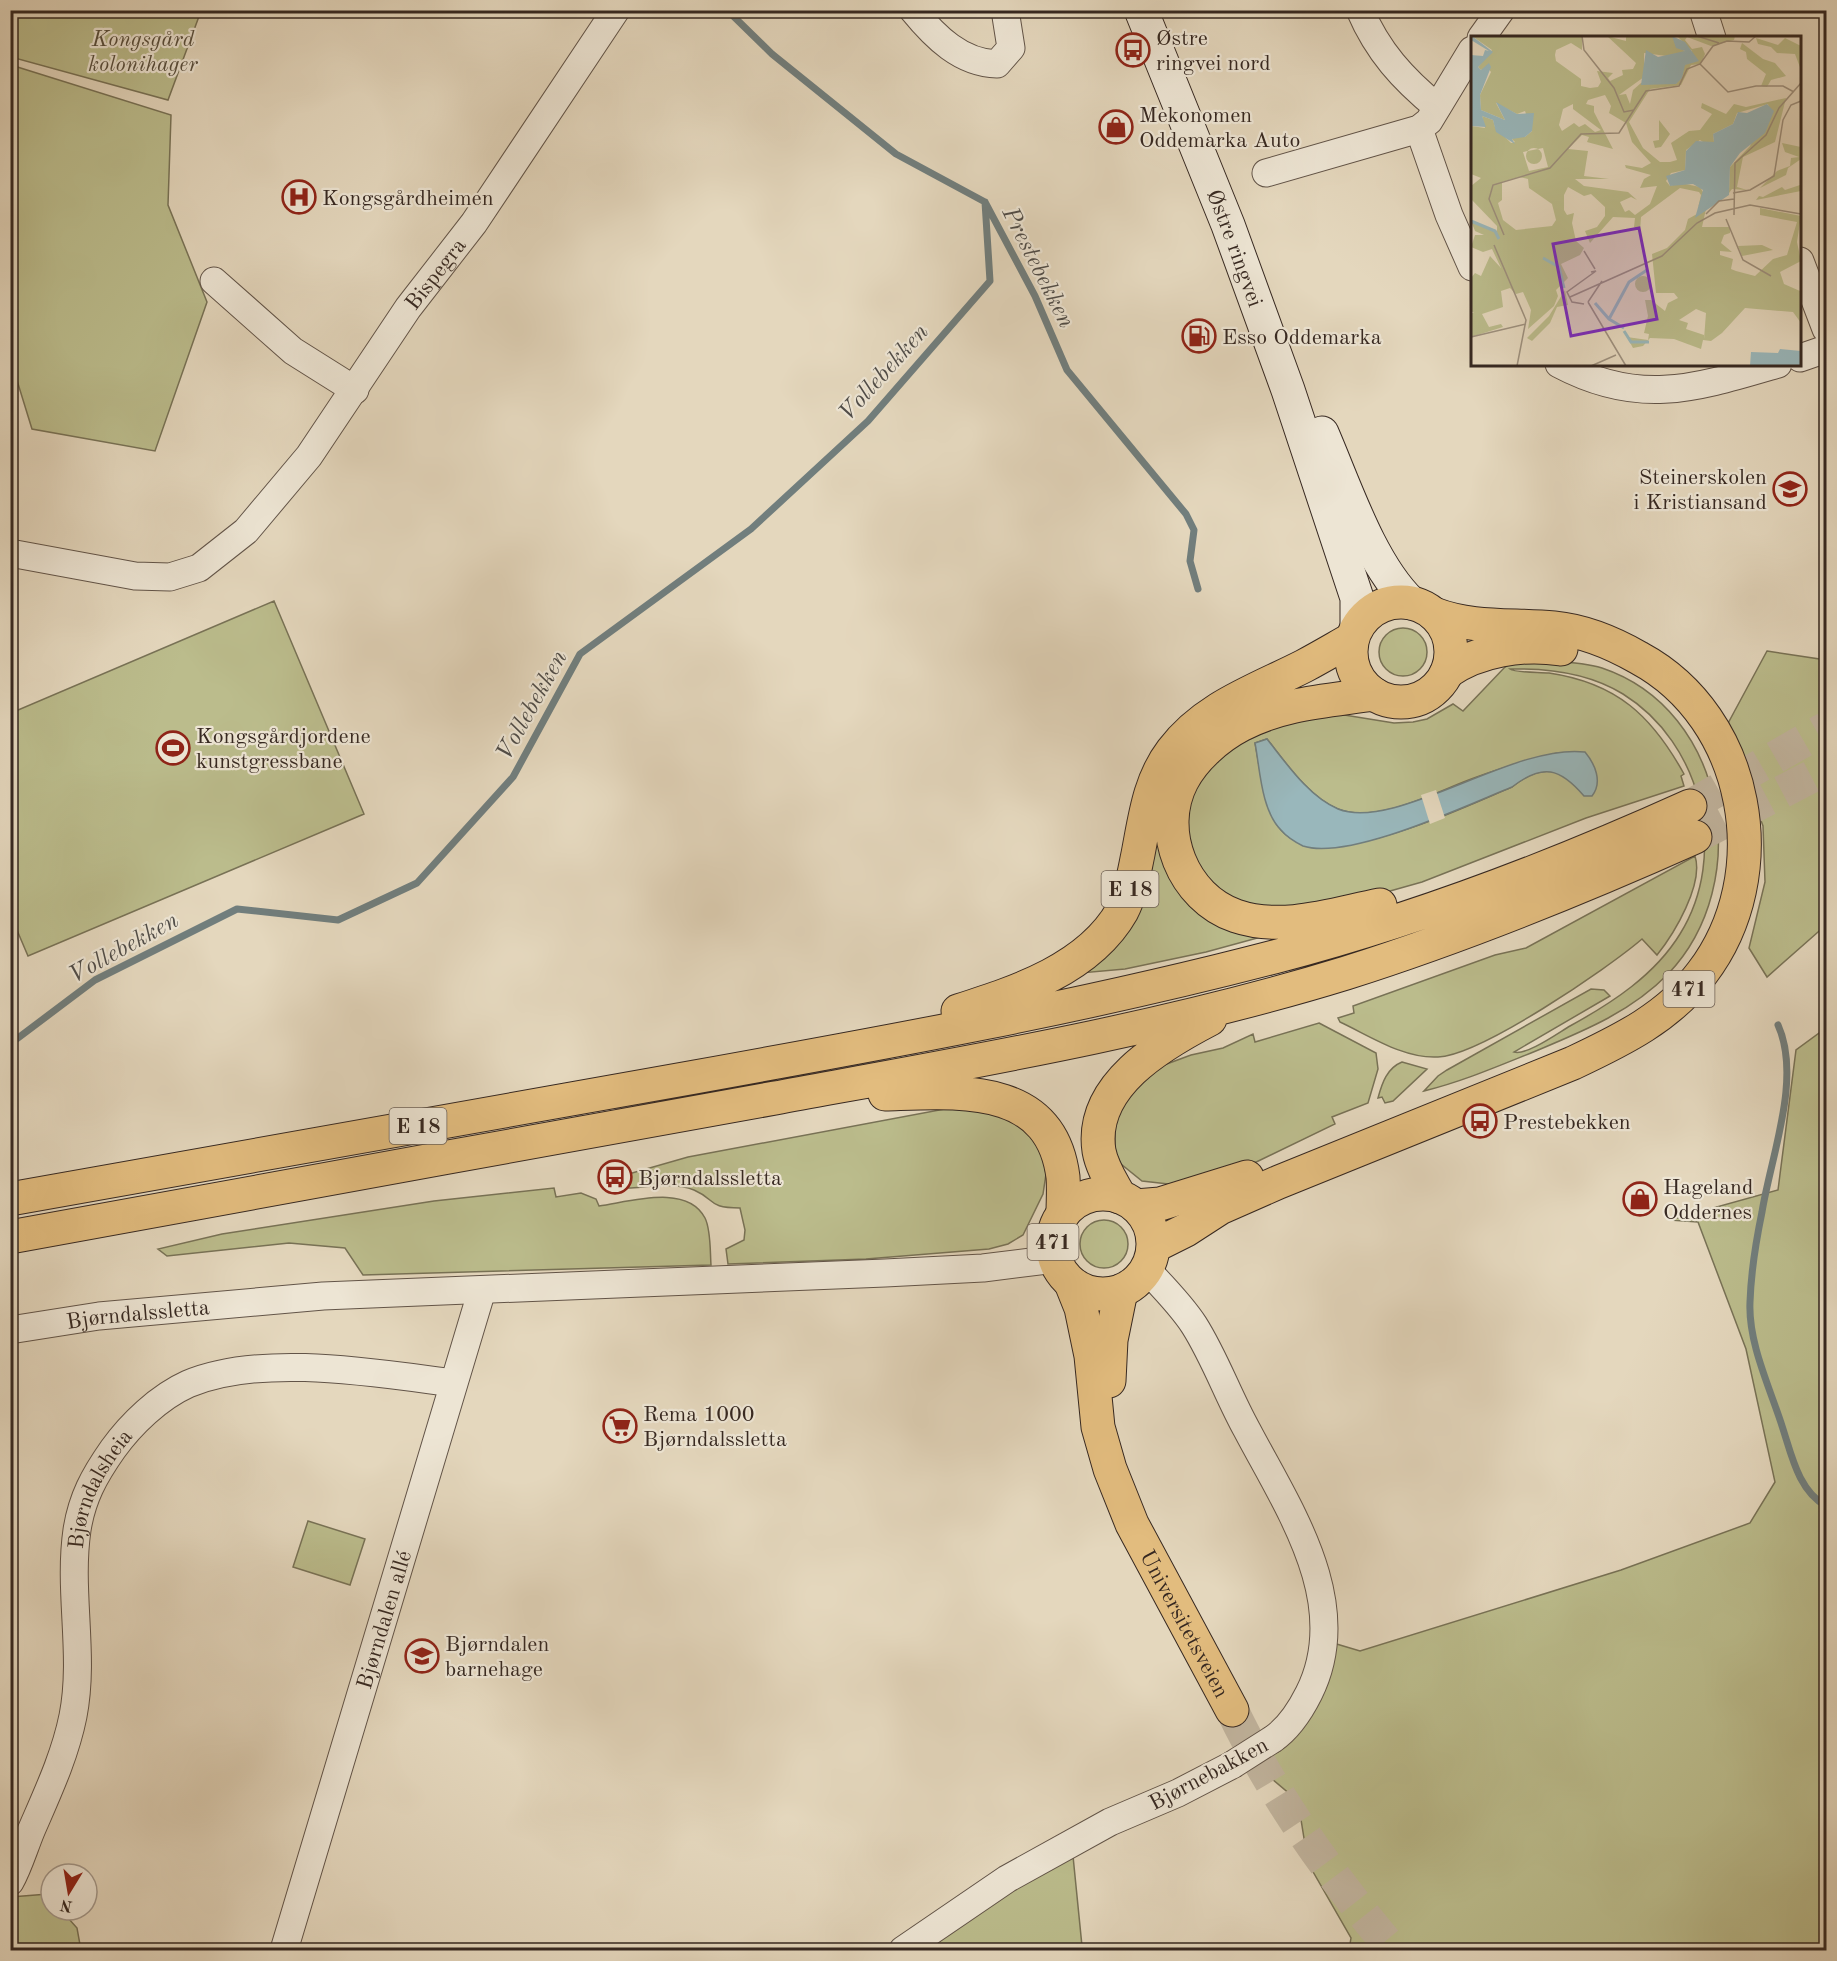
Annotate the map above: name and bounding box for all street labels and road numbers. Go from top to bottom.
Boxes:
street label: Østre ringvei [1202,187,1266,310]
street label: Bispegra [402,235,471,315]
road number: E 18 [1102,871,1158,907]
road number: 471 [1664,971,1714,1007]
road number: E 18 [390,1108,446,1144]
road number: 471 [1028,1224,1078,1260]
street label: Bjørndalssletta [65,1297,211,1334]
street label: Bjørndalsheia [66,1425,137,1550]
street label: Universitetsveien [1135,1547,1232,1702]
street label: Bjørndalen allé [354,1548,416,1692]
street label: Bjørnebakken [1146,1734,1272,1815]

